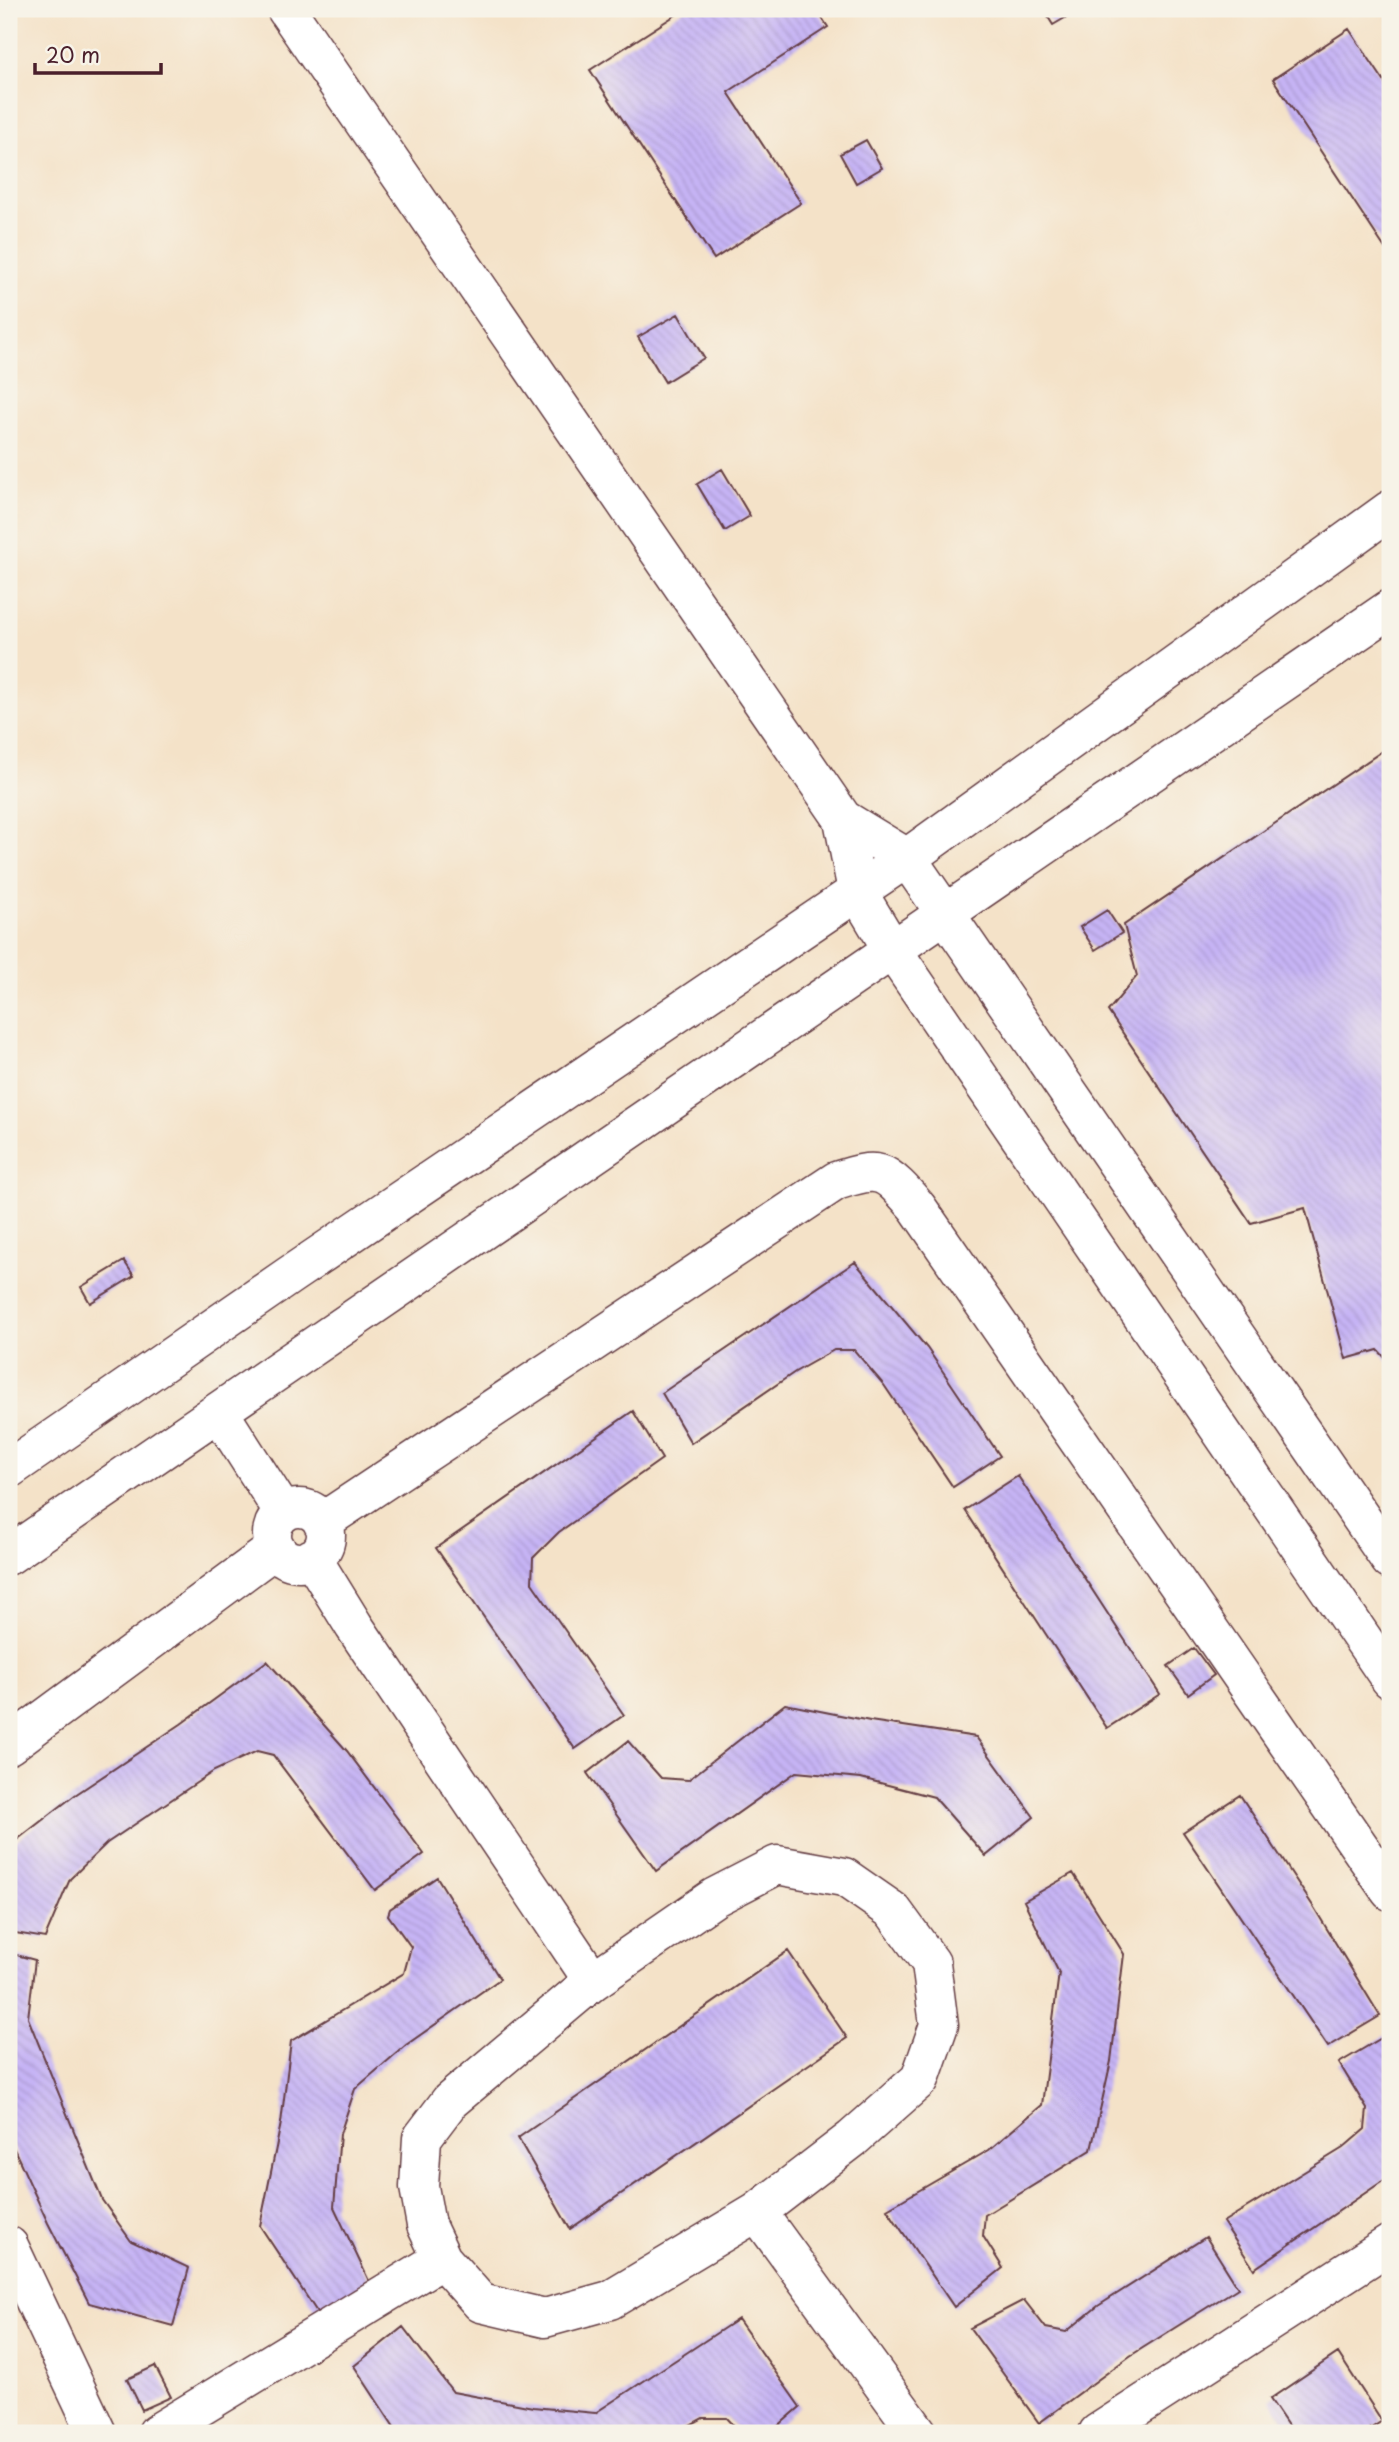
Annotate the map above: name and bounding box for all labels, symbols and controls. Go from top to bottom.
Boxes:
scale bar [35,32,161,76]
text: 20 m [46,38,100,70]

